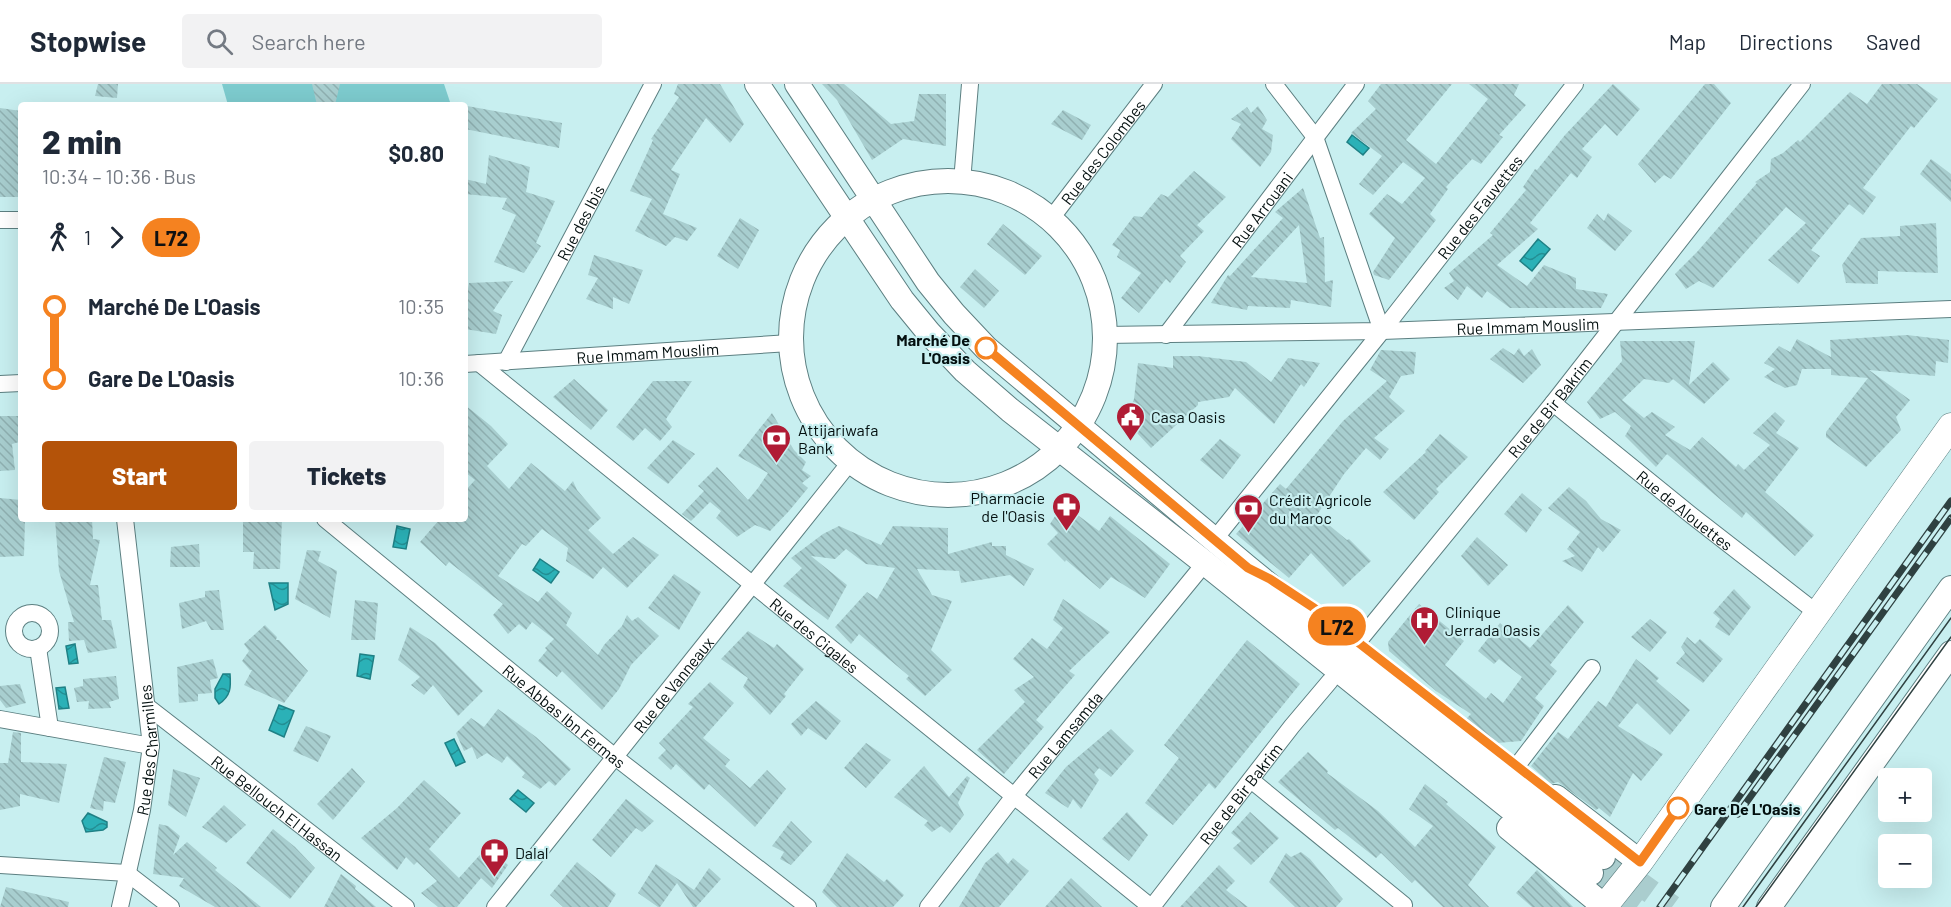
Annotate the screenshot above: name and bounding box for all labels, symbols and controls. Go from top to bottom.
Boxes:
search box [182,14,602,68]
text: Stopwise [30,24,146,58]
icon: search [203,25,236,58]
text: Search here [251,28,366,54]
text: Map [1669,29,1706,54]
text: Directions [1739,29,1833,54]
text: Saved [1866,29,1921,54]
street label: Rue des Colombes [1056,95,1148,208]
text: 2 min [42,121,122,161]
text: $0.80 [388,140,444,166]
street label: Rue des Fauvettes [1433,151,1526,262]
text: 10:34 – 10:36 · Bus [42,164,196,188]
street label: Rue Arrouani [1227,168,1296,250]
street label: Rue des Ibis [552,181,608,263]
icon: walk [42,221,75,254]
icon: forward [100,221,133,254]
text: 1 [84,225,91,249]
text: L72 [154,225,188,250]
text: Marché De L'Oasis [88,293,261,319]
text: 10:35 [398,294,444,318]
street label: Rue Immam Mouslim [1456,313,1600,338]
place label: Marché De L'Oasis [896,330,970,367]
marker: Marché De L'Oasis [975,337,997,359]
street label: Rue Immam Mouslim [576,338,720,366]
street label: Rue de Bir Bakrim [1503,353,1595,461]
text: Gare De L'Oasis [88,365,235,391]
text: 10:36 [398,366,444,390]
public building icon: Casa Oasis [1114,400,1146,442]
place label: Casa Oasis [1151,407,1225,426]
place label: Attijariwafa Bank [798,420,878,457]
bank icon: Attijariwafa Bank [761,422,793,464]
button: Start [42,441,237,510]
button: Tickets [249,441,444,510]
street label: Rue de Alouettes [1633,466,1737,554]
place label: Pharmacie de l'Oasis [971,488,1045,525]
pharmacy icon: Pharmacie de l'Oasis [1050,490,1082,532]
place label: Crédit Agricole du Maroc [1269,490,1372,527]
bank icon: Crédit Agricole du Maroc [1232,492,1264,534]
street label: Rue des Cigales [767,593,863,676]
place label: Clinique Jerrada Oasis [1445,602,1540,639]
hospital icon: Clinique Jerrada Oasis [1408,604,1440,646]
line badge: L72 [1302,606,1372,646]
text: L72 [1320,614,1354,639]
street label: Rue de Vanneaux [629,632,717,736]
street label: Rue Abbas Ibn Fermas [499,660,630,771]
street label: Rue des Charmilles [132,684,161,817]
street label: Rue Lamsamda [1023,687,1106,782]
street label: Rue de Bir Bakrim [1195,739,1285,848]
street label: Rue Bellouch El Hassan [208,751,347,864]
map controls [1878,768,1932,888]
button: + [1878,768,1932,822]
marker: Gare De L'Oasis [1667,797,1689,819]
place label: Gare De L'Oasis [1694,799,1801,818]
button: − [1878,834,1932,888]
pharmacy icon: Dalal [478,836,510,878]
place label: Dalal [515,843,549,862]

